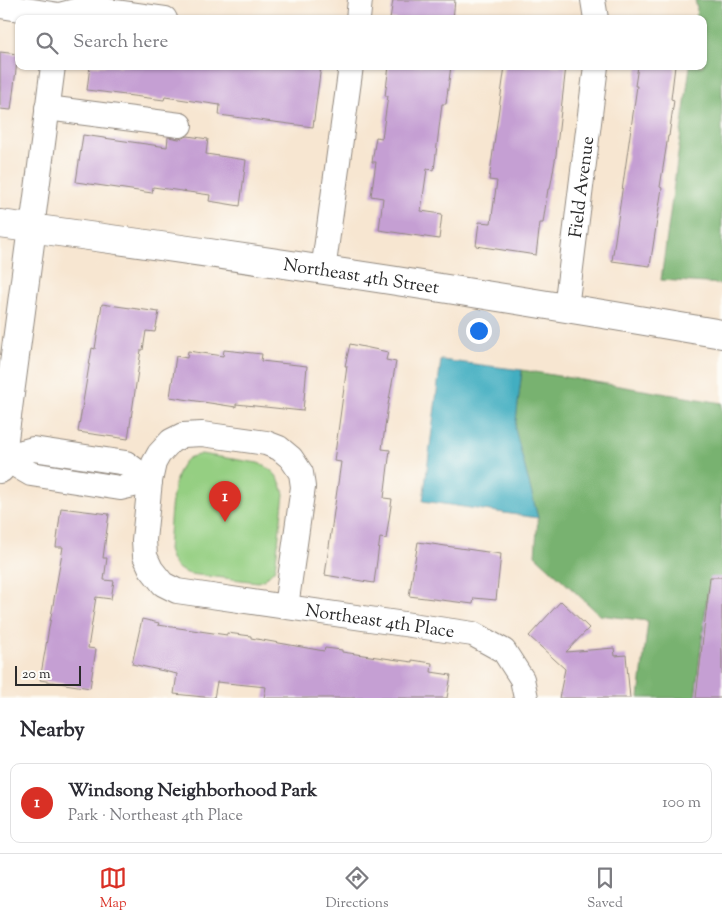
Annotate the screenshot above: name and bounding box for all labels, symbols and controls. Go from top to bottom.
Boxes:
search box [15,15,707,70]
icon: search [33,29,61,57]
text: Search here [73,29,168,56]
street label: Field Avenue [564,135,602,239]
street label: Northeast 4th Street [281,253,441,302]
your location [466,318,492,344]
pin: 1 [209,481,241,522]
street label: Northeast 4th Place [303,599,456,646]
scale bar [15,663,81,686]
text: 20 m [22,665,51,685]
text: Nearby [20,716,85,746]
text: Windsong Neighborhood Park [68,778,317,805]
text: 1 [34,792,40,815]
text: 100 m [662,792,701,815]
text: Park · Northeast 4th Place [68,805,243,828]
tab: Map [99,864,127,914]
tab: Directions [325,864,389,914]
tab: Saved [587,864,623,914]

